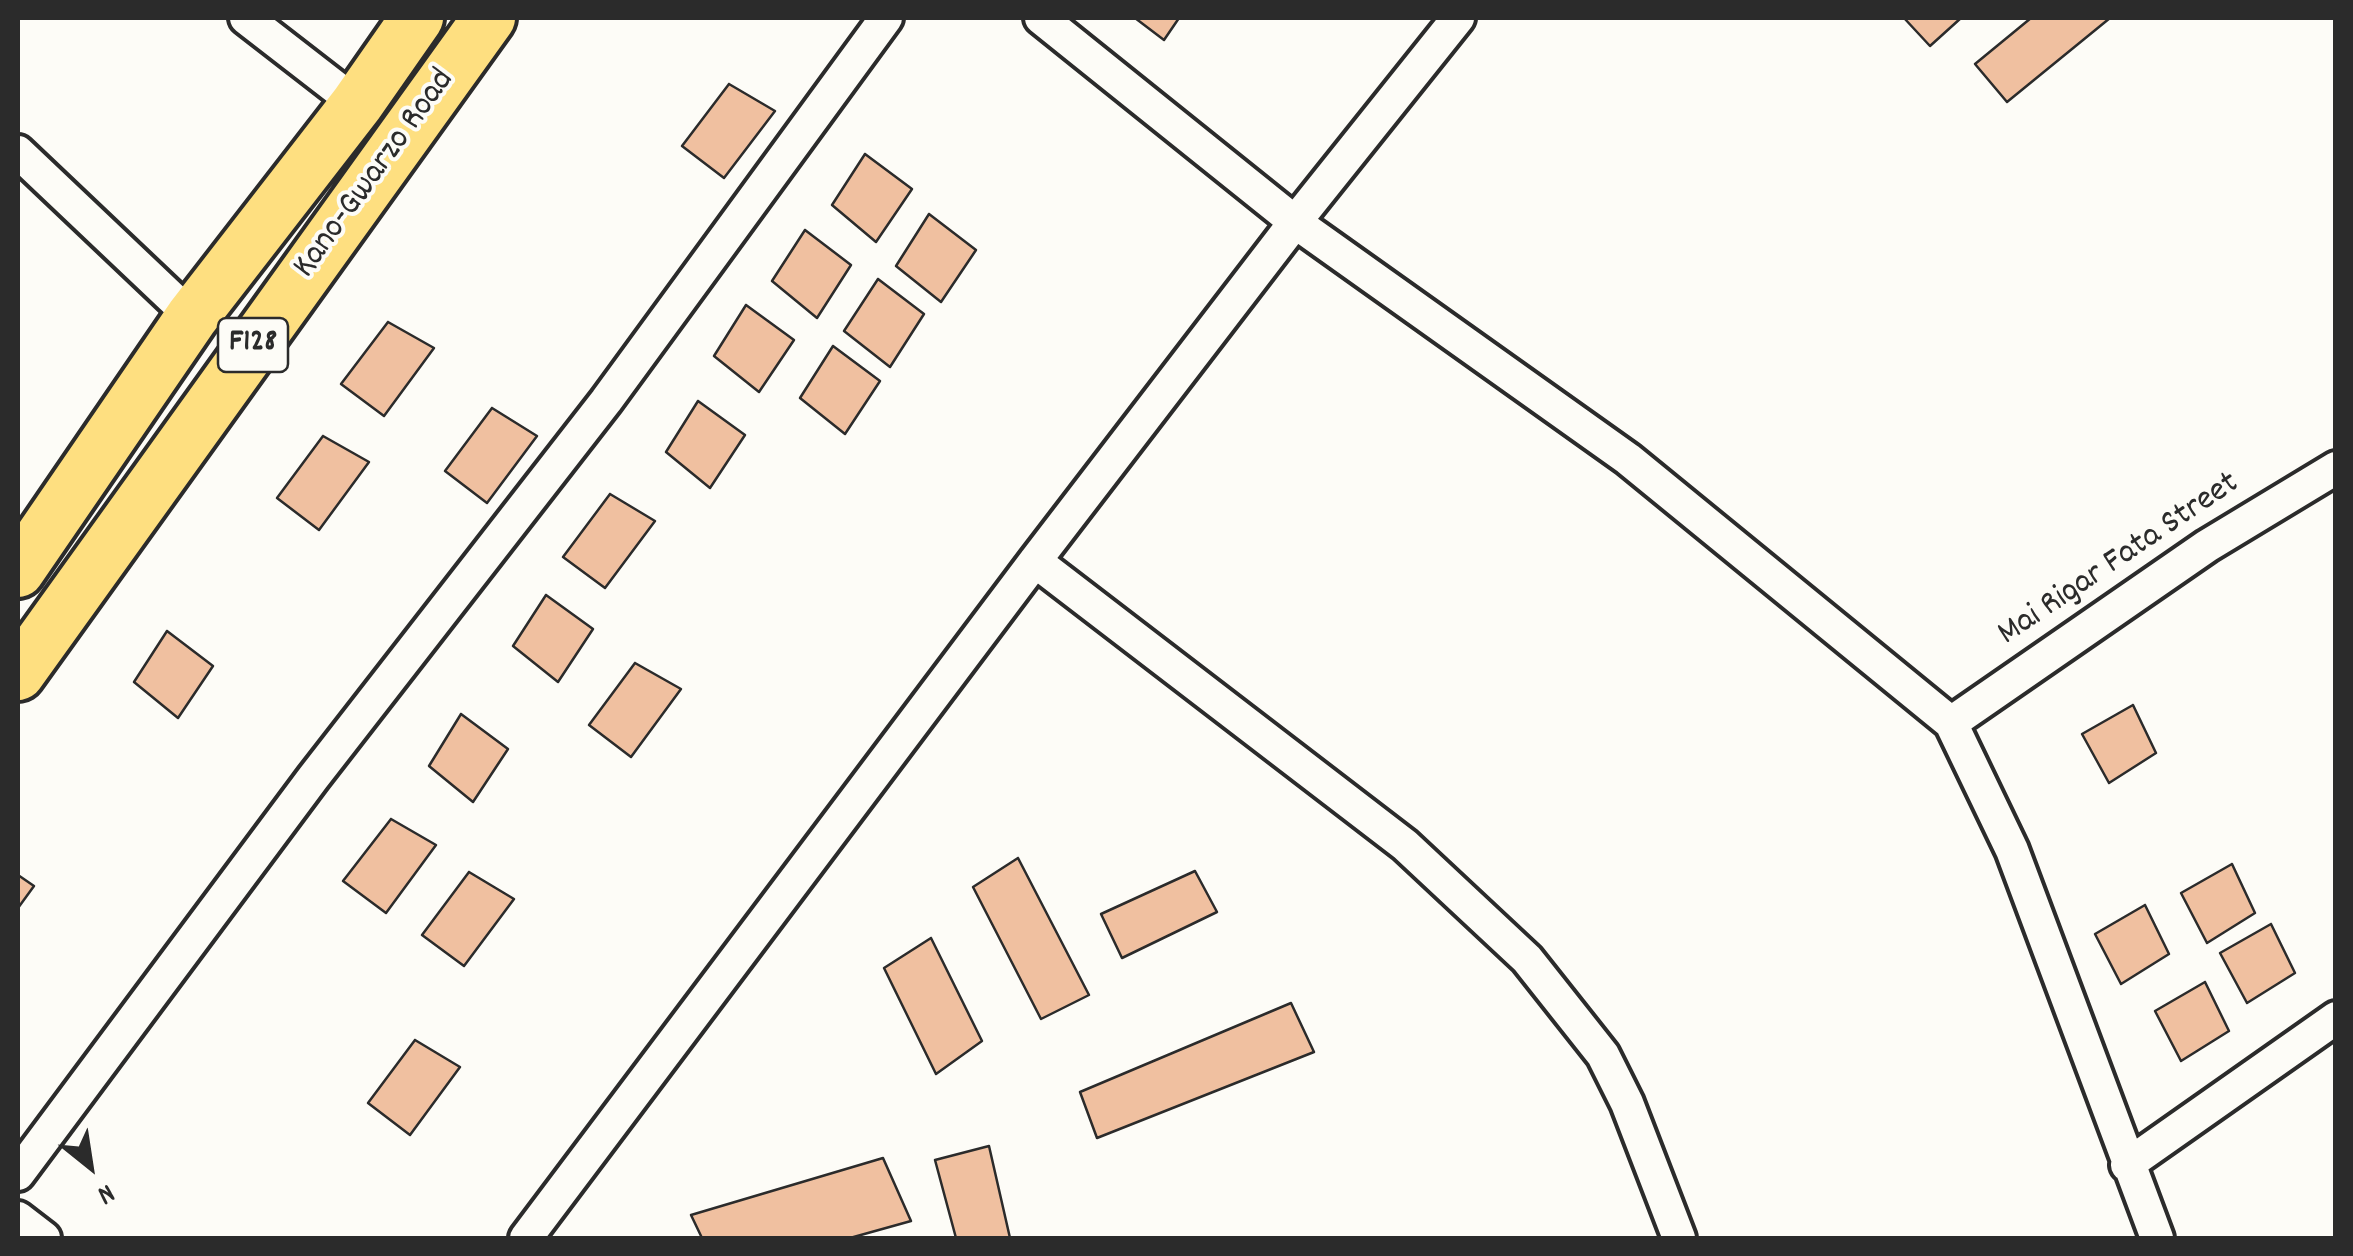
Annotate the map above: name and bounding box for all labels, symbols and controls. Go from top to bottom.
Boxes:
street label: Kano-Gwarzo Road [286,62,466,288]
road number: F128 [218,318,288,372]
street label: Mai Rigar Fata Street [1991,465,2249,657]
north arrow [40,1116,140,1216]
text: N [89,1171,121,1213]

